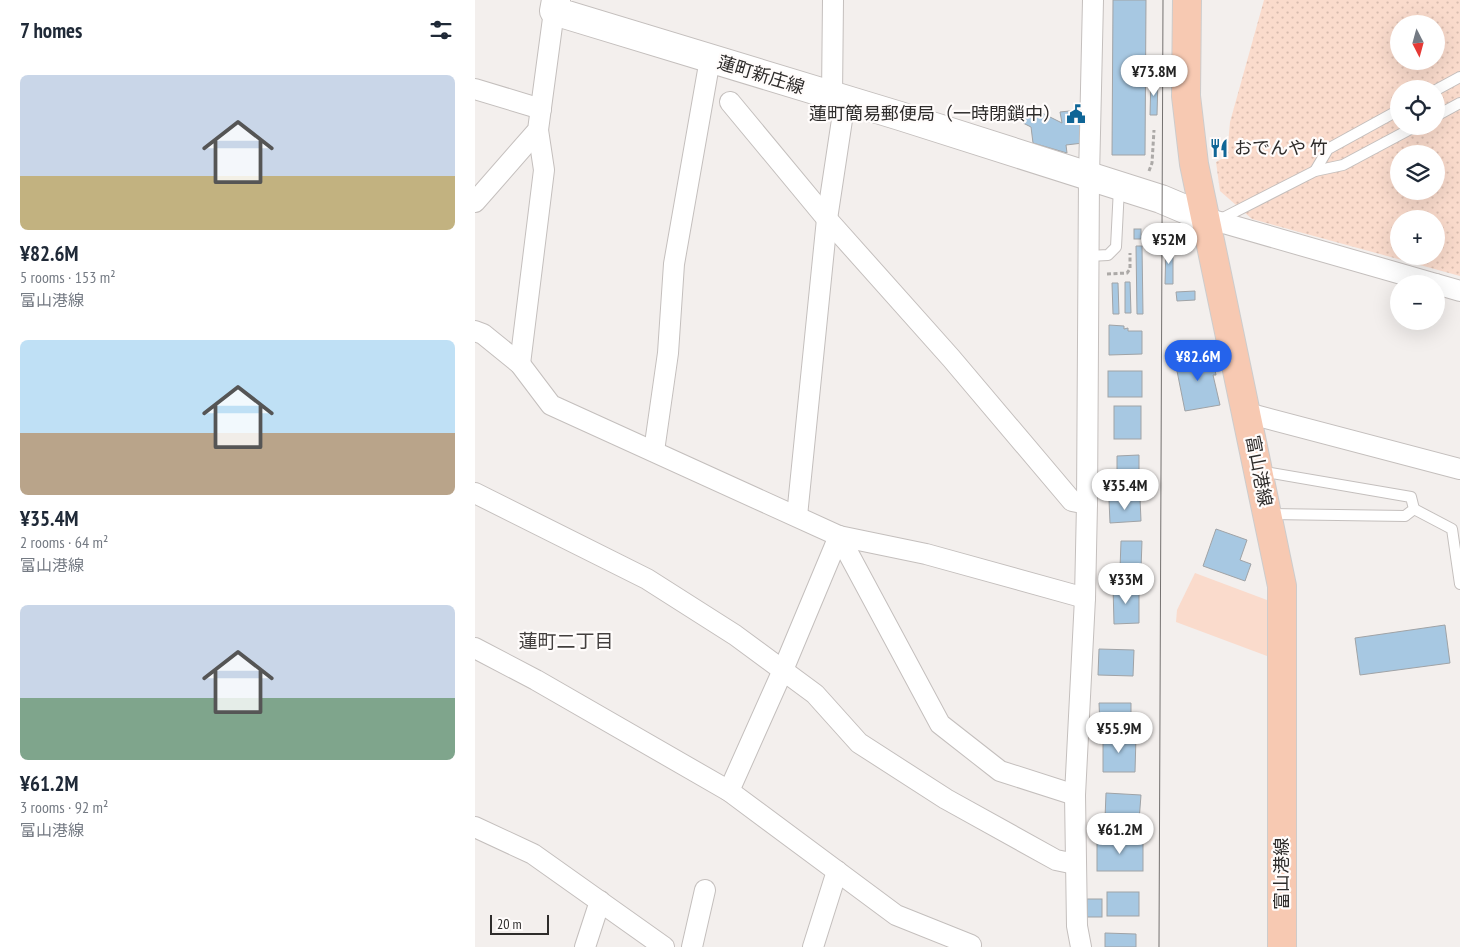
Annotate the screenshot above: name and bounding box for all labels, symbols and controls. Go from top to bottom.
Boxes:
north arrow [1390,15,1445,70]
map controls [1390,15,1445,330]
icon: filters [427,16,455,44]
text: 7 homes [20,17,82,44]
street label: 蓮町新庄線 [715,50,808,99]
pin: ¥73.8M [1113,54,1195,97]
text: ¥73.8M [1132,61,1176,81]
button: locate [1390,80,1445,135]
place label: 蓮町簡易郵便局（一時閉鎖中） [809,102,1061,125]
public building icon: 蓮町簡易郵便局（一時閉鎖中） [1065,103,1087,125]
icon: home [193,107,283,197]
place label: おでんや 竹 [1234,136,1328,159]
restaurant icon: おでんや 竹 [1208,137,1230,159]
button: layers [1390,145,1445,200]
button: + [1390,210,1445,265]
pin: ¥52M [1139,222,1199,265]
text: ¥52M [1152,229,1186,249]
text: ¥82.6M [20,240,79,267]
text: 5 rooms · 153 m² [20,267,116,287]
button: − [1390,275,1445,330]
text: 富山港線 [20,290,84,310]
pin: ¥82.6M [1157,340,1239,382]
text: ¥82.6M [1176,346,1220,366]
icon: home [193,372,283,462]
street label: 富山港線 [1241,433,1278,508]
pin: ¥35.4M [1084,468,1166,511]
text: ¥35.4M [1103,475,1147,495]
text: ¥35.4M [20,505,79,532]
text: 2 rooms · 64 m² [20,532,108,552]
text: 富山港線 [20,555,84,575]
pin: ¥33M [1096,562,1156,605]
text: ¥33M [1109,569,1143,589]
district label: 蓮町二丁目 [518,629,614,653]
icon: home [193,637,283,727]
pin: ¥55.9M [1078,712,1160,754]
text: ¥55.9M [1097,718,1141,738]
text: ¥61.2M [20,770,79,797]
text: 3 rooms · 92 m² [20,797,108,817]
pin: ¥61.2M [1079,812,1161,855]
text: ¥61.2M [1098,819,1142,839]
text: 富山港線 [20,820,84,840]
street label: 富山港線 [1270,838,1293,910]
scale bar [490,912,549,935]
text: 20 m [497,915,522,933]

